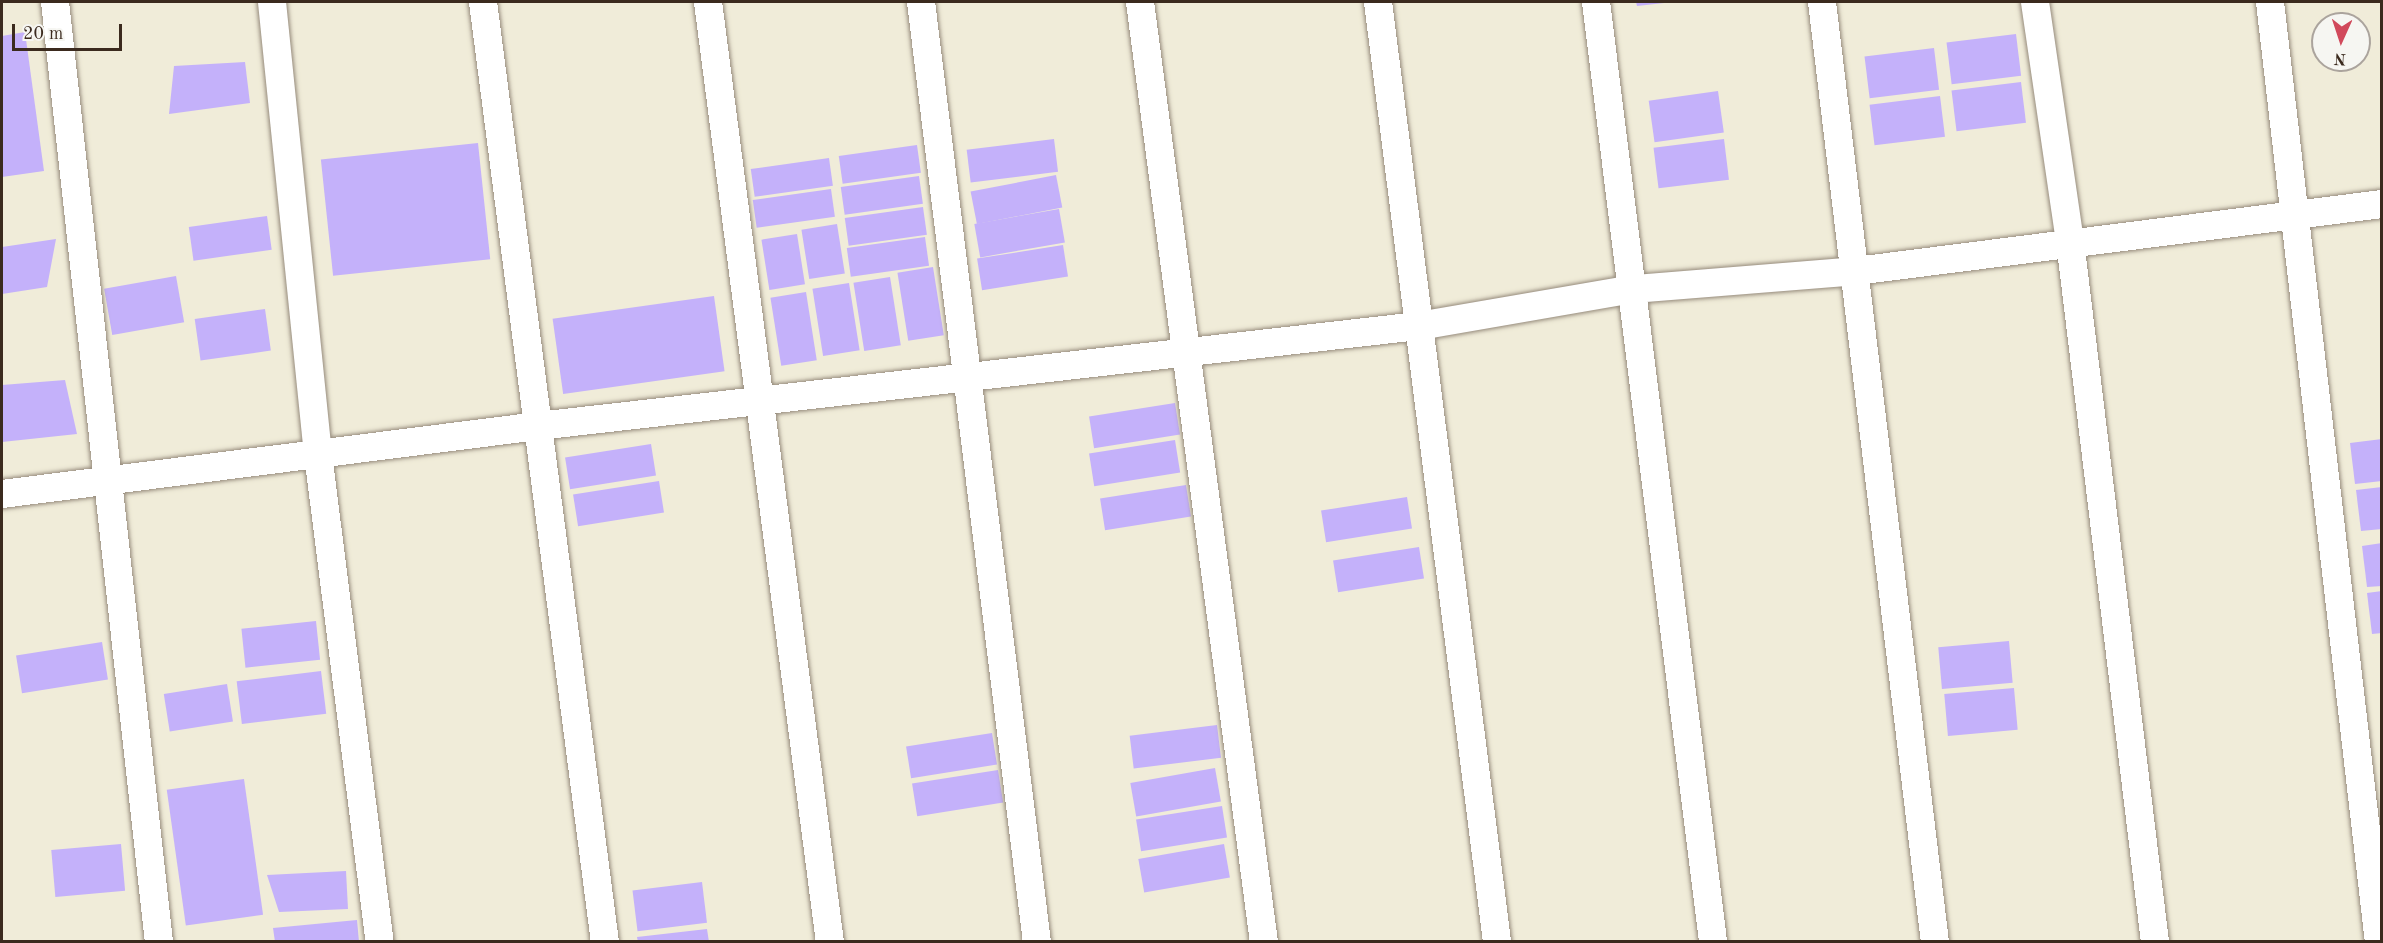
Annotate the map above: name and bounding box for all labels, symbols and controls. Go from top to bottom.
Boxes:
scale bar [15,12,124,50]
north arrow [2311,12,2371,72]
text: 20 m [23,25,63,43]
text: N [2334,50,2347,66]

